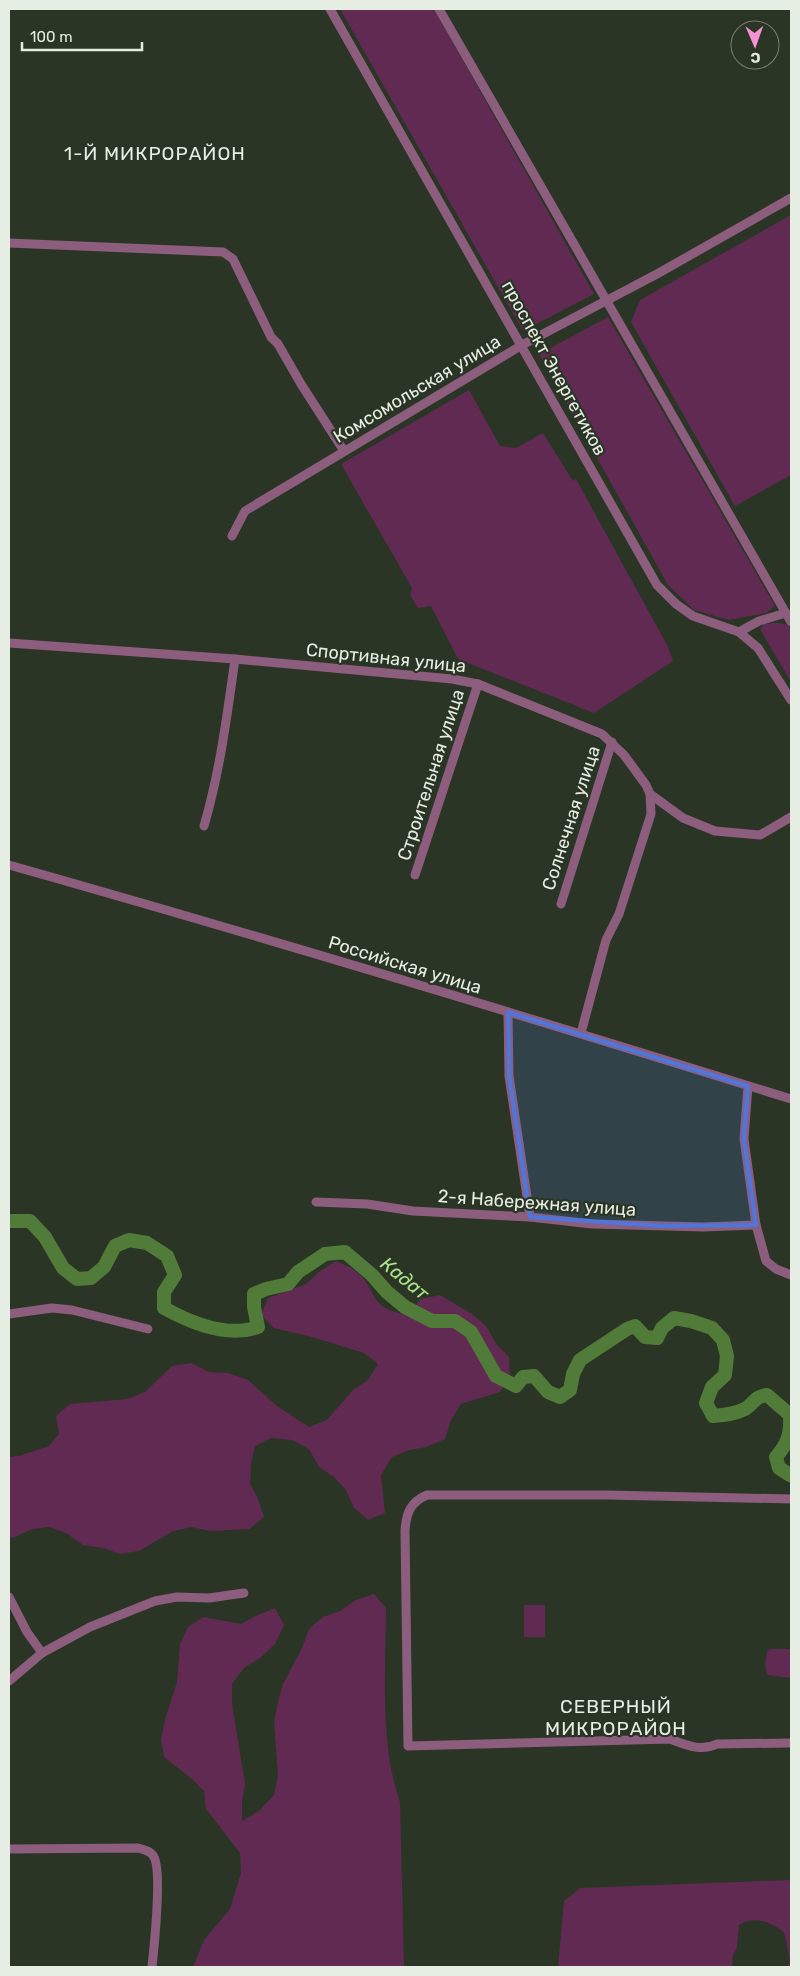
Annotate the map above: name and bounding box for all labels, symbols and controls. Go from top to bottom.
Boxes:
scale bar [22,20,142,52]
north arrow [730,20,780,70]
text: 100 m [30,28,72,46]
text: С [750,49,761,66]
district label: 1-Й МИКРОРАЙОН [64,142,246,165]
street label: проспект Энергетиков [497,277,611,459]
street label: Комсомольская улица [329,330,505,448]
street label: Спортивная улица [305,639,467,677]
street label: Строительная улица [393,687,469,863]
street label: Солнечная улица [537,743,605,893]
street label: Российская улица [326,931,484,999]
street label: 2-я Набережная улица [437,1185,637,1221]
water label: Кадат [376,1252,434,1306]
district label: СЕВЕРНЫЙ МИКРОРАЙОН [545,1695,687,1740]

